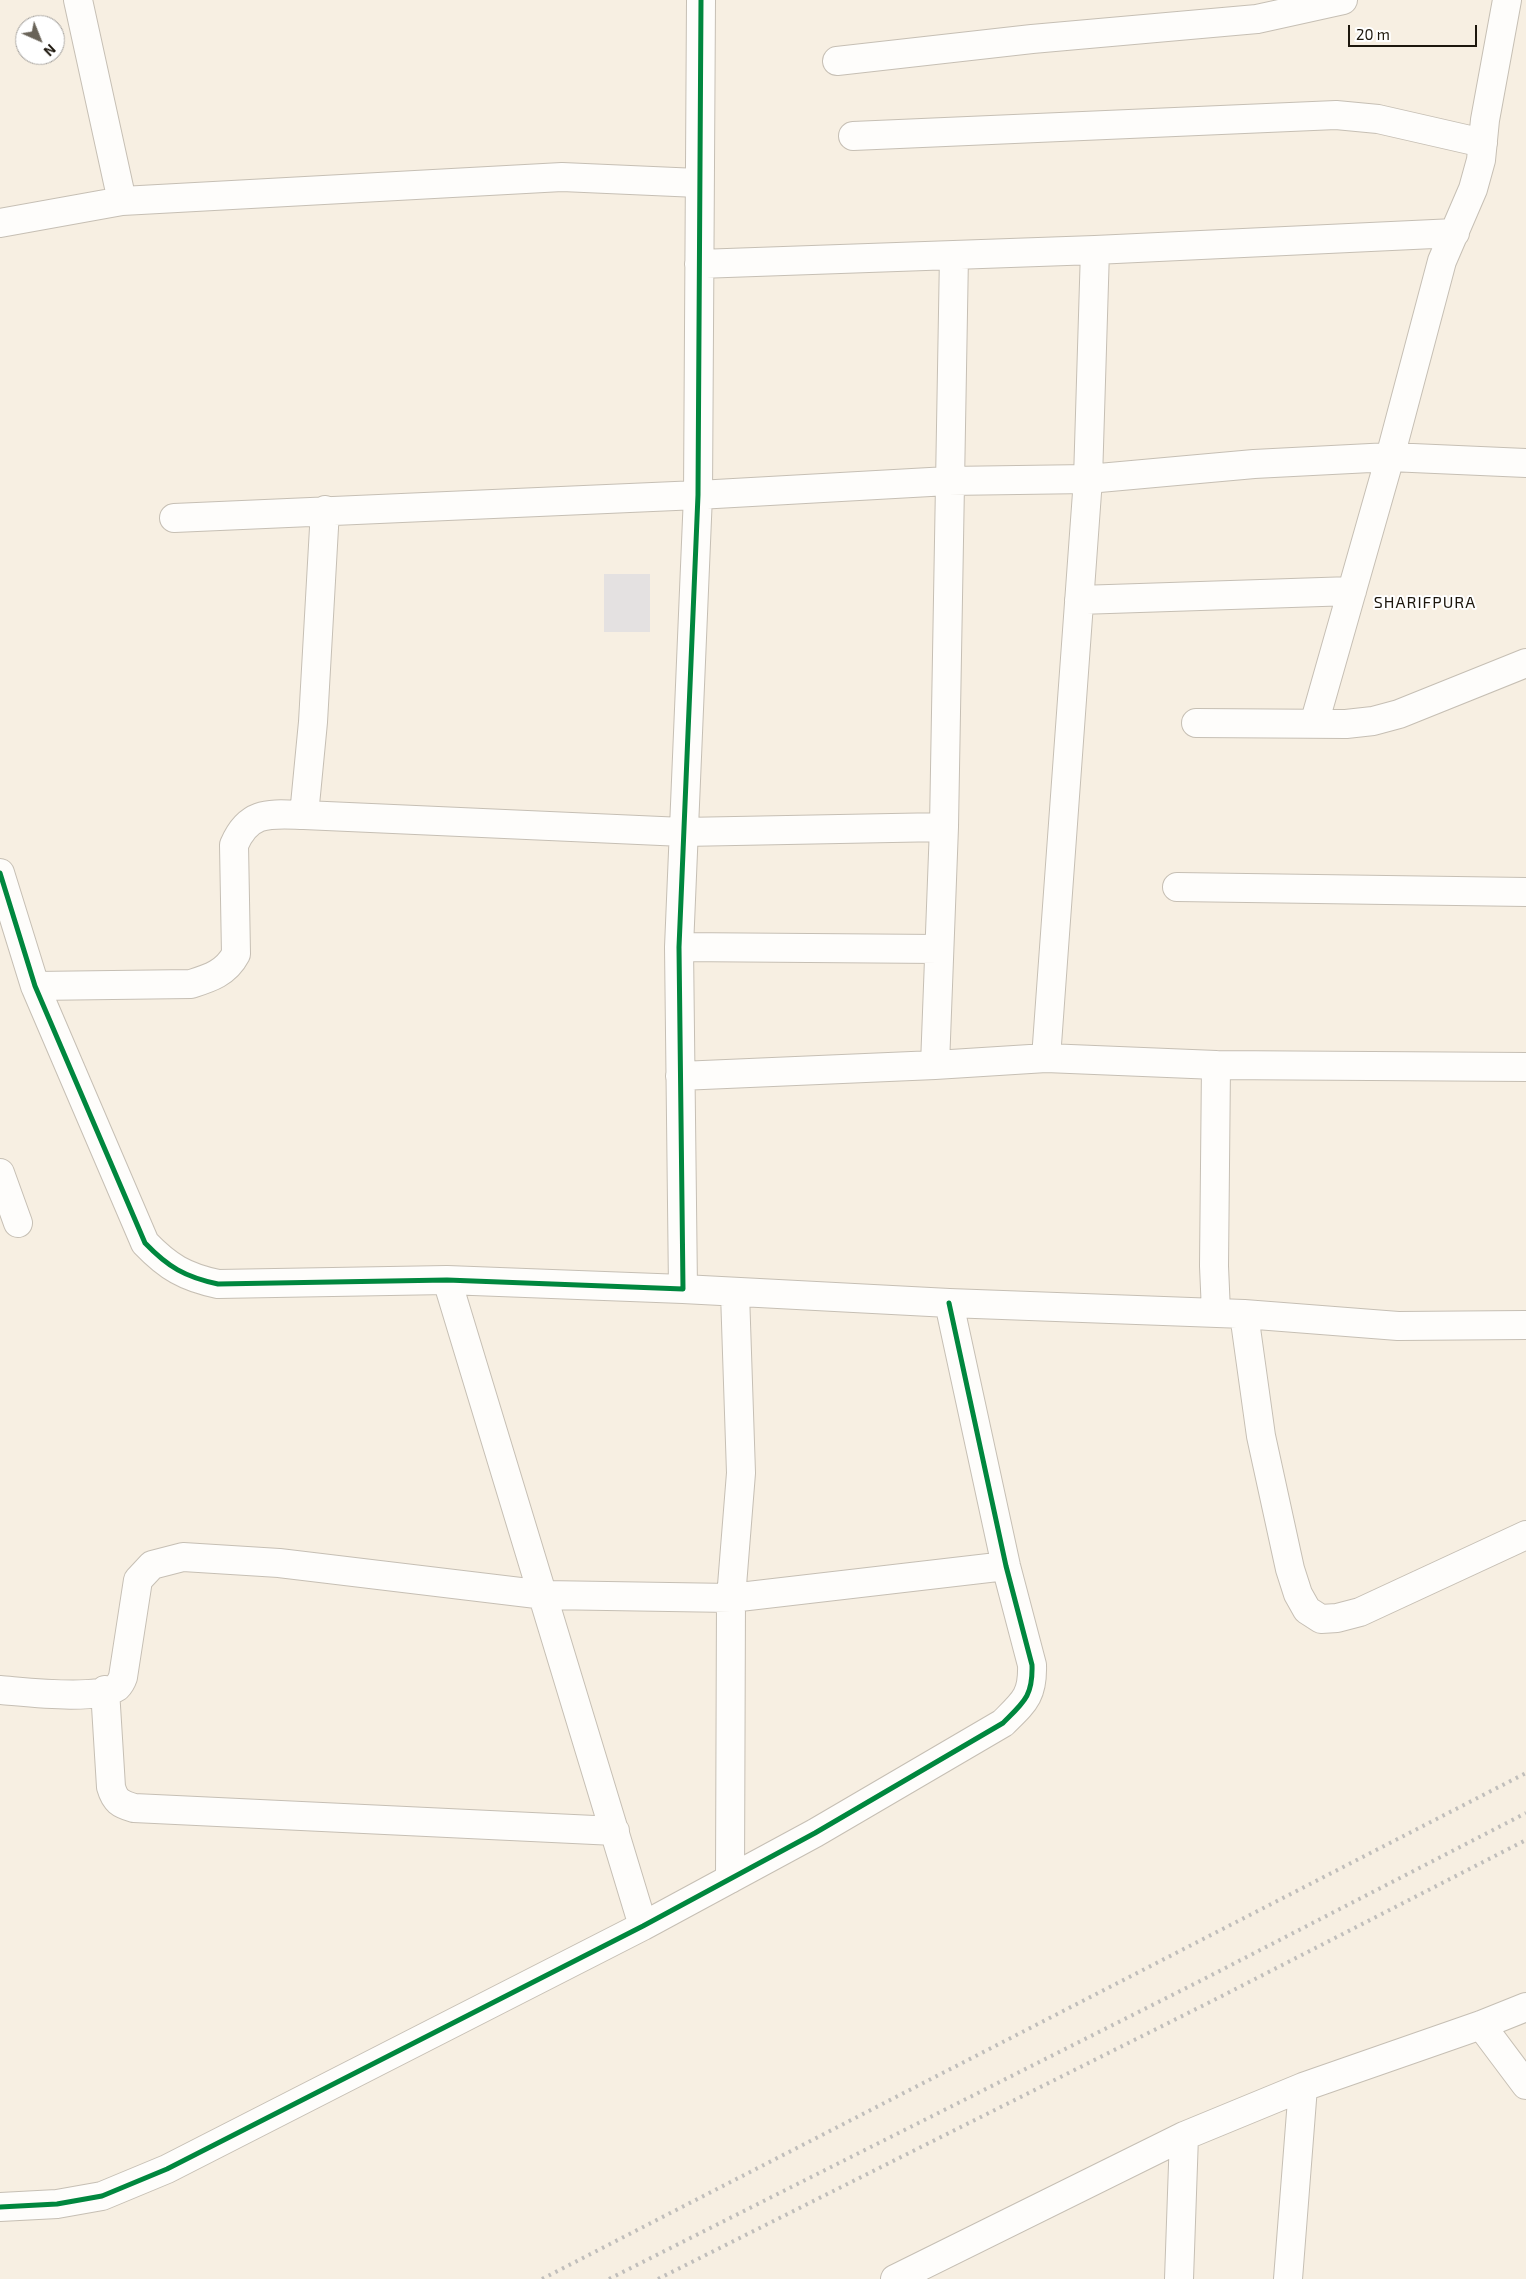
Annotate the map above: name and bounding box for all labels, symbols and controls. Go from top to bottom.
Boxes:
north arrow [15,15,65,65]
scale bar [1351,15,1480,47]
text: 20 m [1356,25,1390,43]
text: N [41,41,60,60]
district label: SHARIFPURA [1373,593,1477,613]

